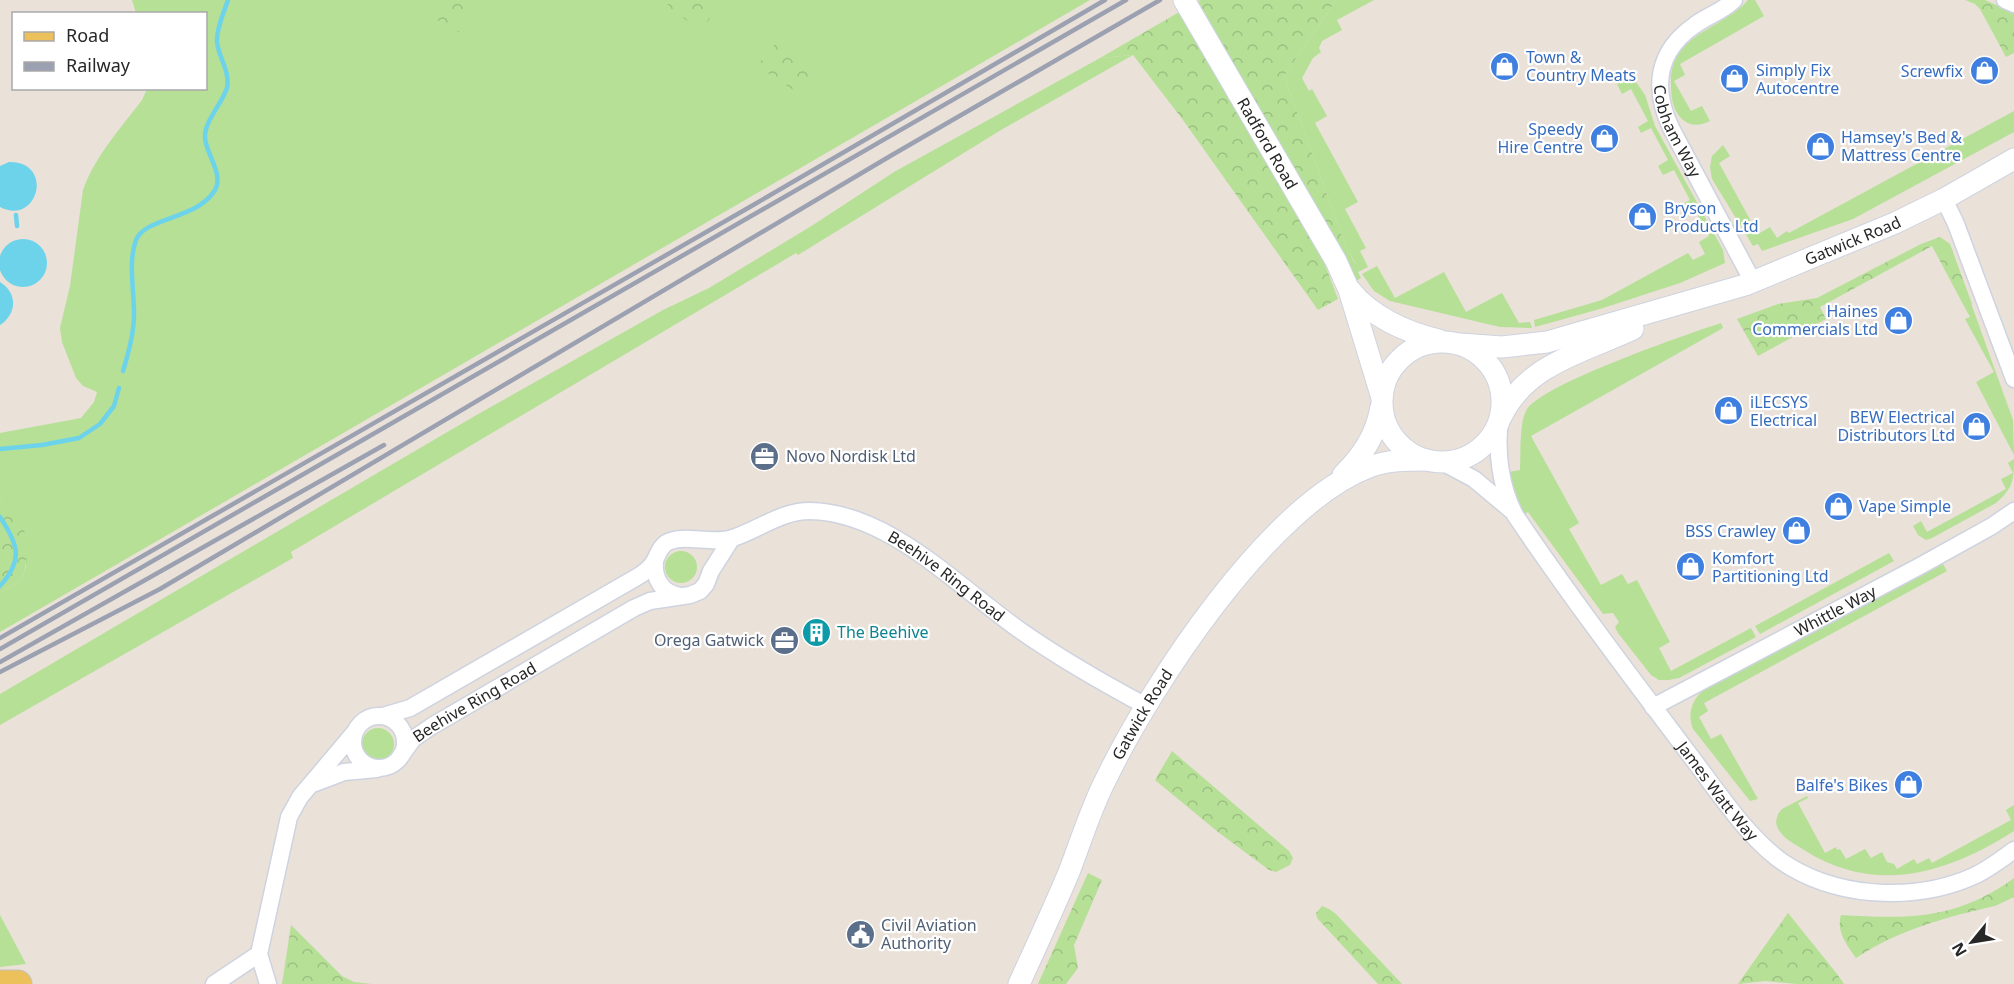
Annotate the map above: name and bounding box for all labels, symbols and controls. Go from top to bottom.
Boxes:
legend [12,12,207,90]
text: Road [66,23,109,47]
place label: Town & Country Meats [1526,46,1636,86]
shop icon: Town & Country Meats [1489,50,1521,82]
text: Railway [66,53,131,77]
shop icon: Screwfix [1968,55,2000,87]
place label: Simply Fix Autocentre [1756,59,1839,99]
place label: Screwfix [1901,60,1964,82]
shop icon: Simply Fix Autocentre [1719,63,1751,95]
street label: Cobham Way [1649,84,1707,182]
street label: Radford Road [1232,94,1303,193]
place label: Speedy Hire Centre [1497,118,1584,158]
shop icon: Speedy Hire Centre [1588,122,1620,154]
place label: Hamsey's Bed & Mattress Centre [1841,126,1962,166]
shop icon: Hamsey's Bed & Mattress Centre [1804,130,1836,162]
place label: Bryson Products Ltd [1664,197,1759,237]
shop icon: Bryson Products Ltd [1627,201,1659,233]
street label: Gatwick Road [1801,211,1905,270]
place label: Haines Commercials Ltd [1752,300,1878,340]
shop icon: Haines Commercials Ltd [1883,304,1915,336]
place label: iLECSYS Electrical [1750,391,1817,431]
shop icon: iLECSYS Electrical [1713,395,1745,427]
place label: BEW Electrical Distributors Ltd [1837,406,1955,446]
shop icon: BEW Electrical Distributors Ltd [1960,410,1992,442]
office icon: Novo Nordisk Ltd [749,440,781,472]
place label: Novo Nordisk Ltd [786,445,916,467]
shop icon: Vape Simple [1822,490,1854,522]
place label: Vape Simple [1859,495,1951,517]
shop icon: BSS Crawley [1781,515,1813,547]
place label: BSS Crawley [1685,520,1777,542]
street label: Beehive Ring Road [884,525,1009,626]
place label: Komfort Partitioning Ltd [1712,547,1829,587]
shop icon: Komfort Partitioning Ltd [1675,551,1707,583]
street label: Whittle Way [1790,580,1881,641]
building icon: The Beehive [800,616,832,648]
place label: The Beehive [837,621,929,643]
office icon: Orega Gatwick [769,624,801,656]
place label: Orega Gatwick [654,629,764,651]
street label: Beehive Ring Road [408,657,540,747]
street label: Gatwick Road [1107,665,1178,764]
street label: James Watt Way [1671,735,1764,846]
shop icon: Balfe's Bikes [1893,769,1925,801]
place label: Balfe's Bikes [1795,774,1888,796]
north arrow [1942,912,2002,972]
place label: Civil Aviation Authority [881,914,977,954]
public building icon: Civil Aviation Authority [844,918,876,950]
text: N [1946,938,1972,961]

